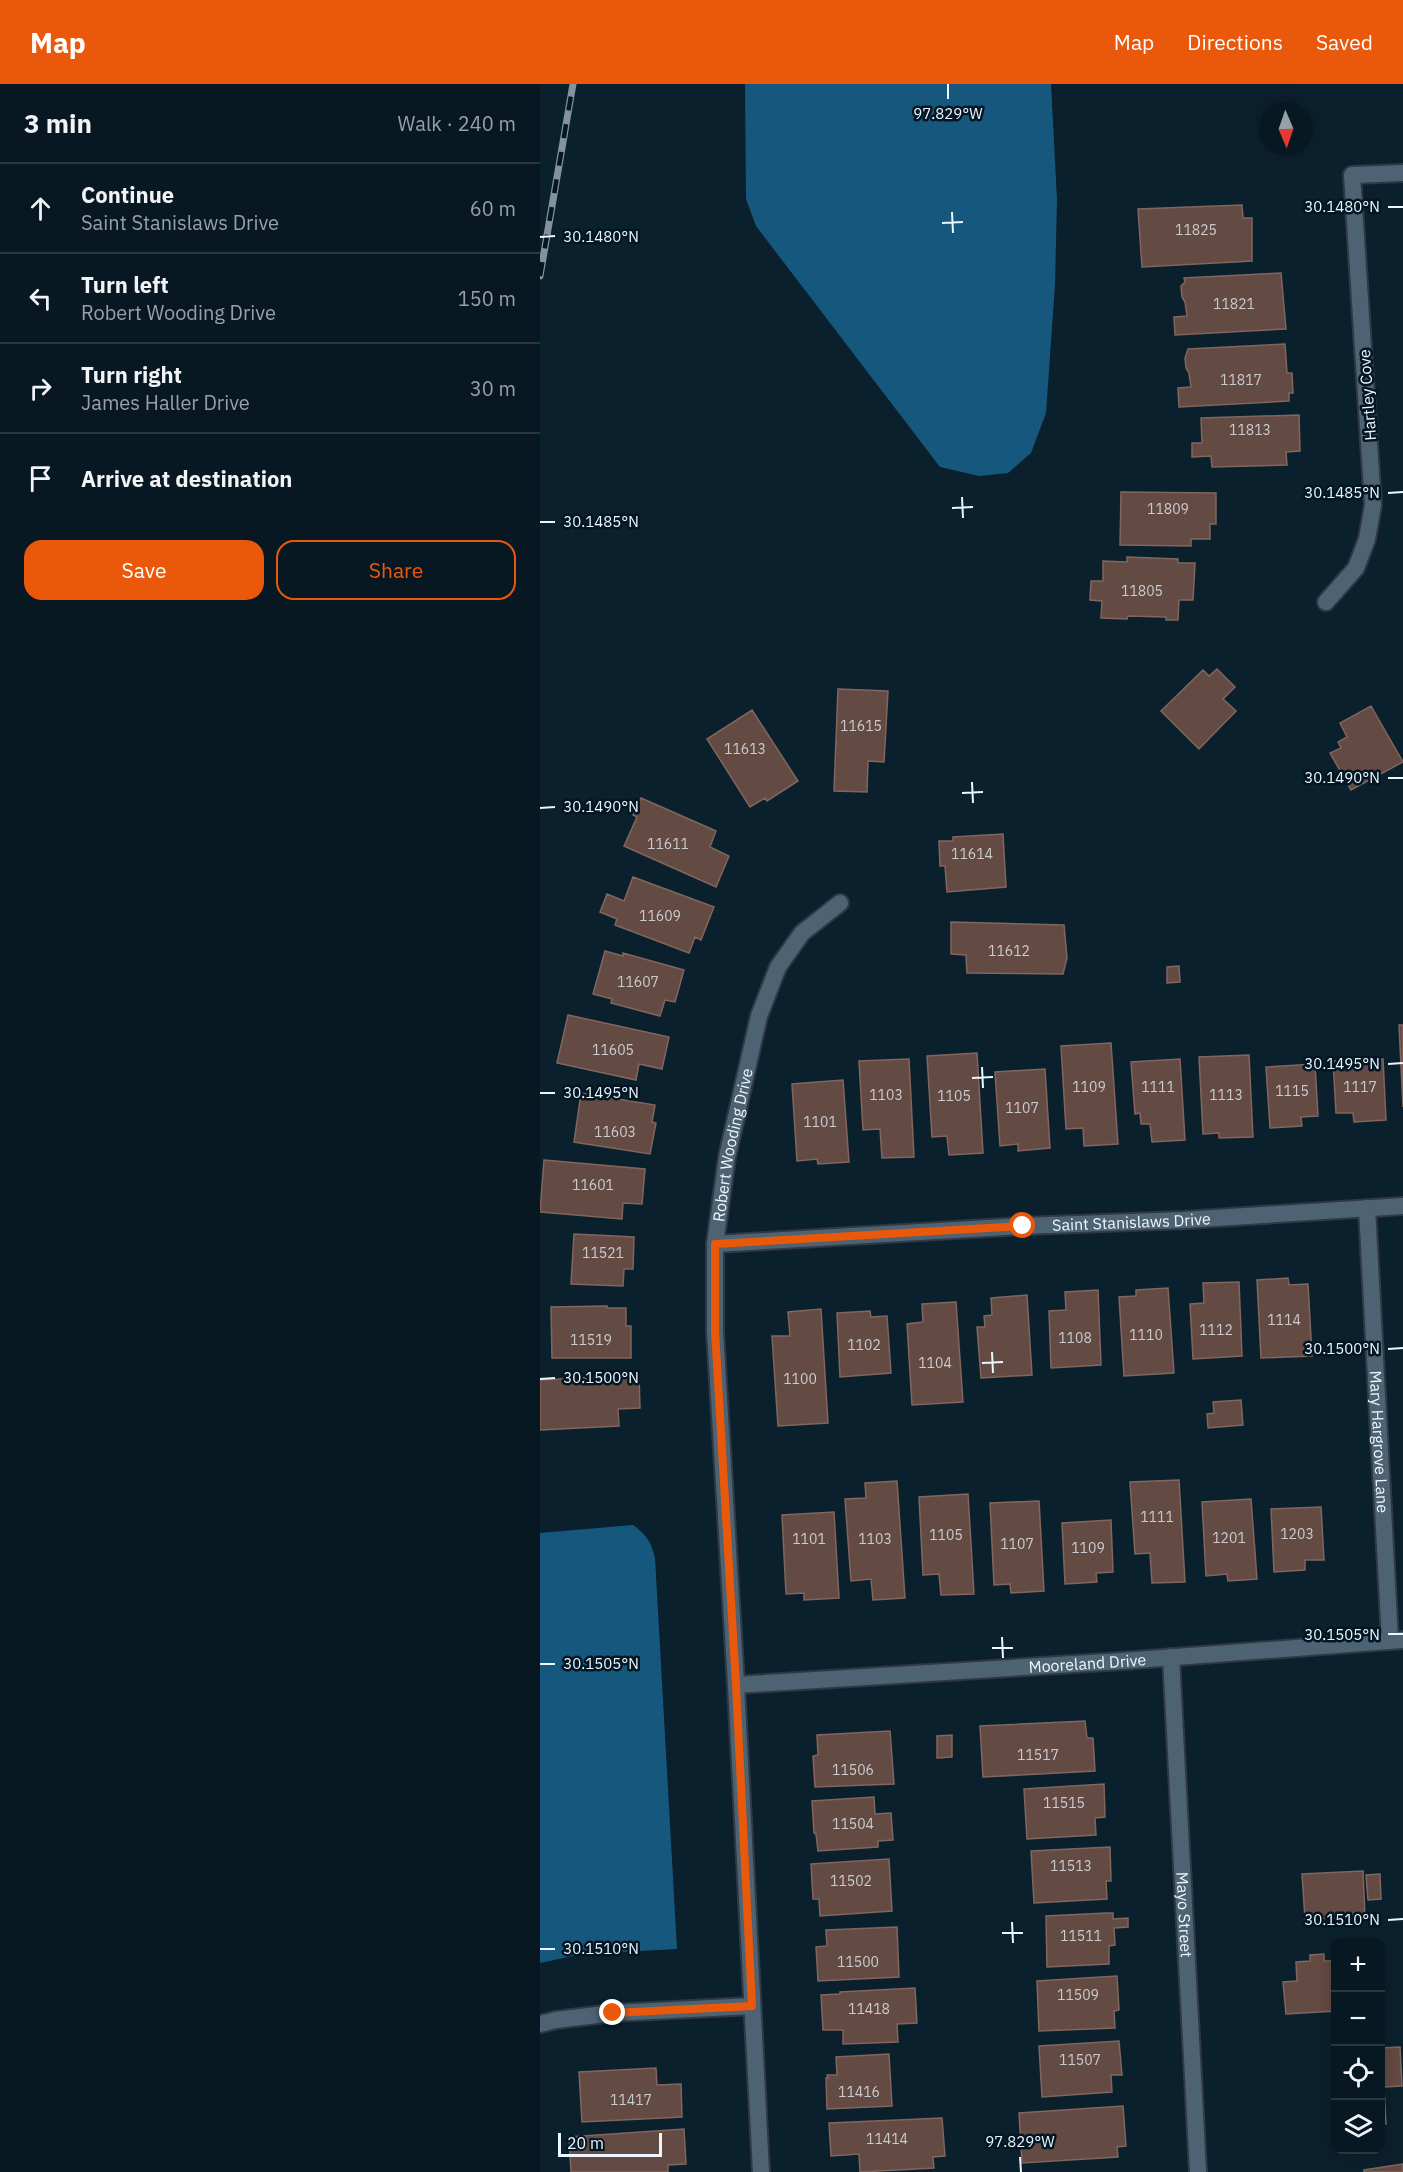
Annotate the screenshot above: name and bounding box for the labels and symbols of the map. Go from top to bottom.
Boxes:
north arrow [1259,102,1313,156]
text: 97.829°W [913,104,983,123]
text: 30.1480°N [1304,197,1380,216]
house number: 11825 [1175,221,1217,239]
text: 30.1480°N [563,227,639,246]
house number: 11821 [1213,295,1255,313]
street label: Hartley Cove [1354,348,1380,441]
house number: 11817 [1220,371,1262,389]
house number: 11813 [1229,421,1271,439]
text: 30.1485°N [1304,483,1380,502]
house number: 11809 [1147,500,1189,518]
text: 30.1485°N [563,512,639,531]
house number: 11805 [1121,582,1163,600]
house number: 11615 [840,717,882,735]
house number: 11613 [724,740,766,758]
text: 30.1490°N [1304,768,1380,787]
text: 30.1490°N [563,797,639,816]
house number: 11611 [647,835,689,853]
house number: 11614 [951,845,993,863]
house number: 11609 [639,907,681,925]
house number: 11612 [988,942,1030,960]
house number: 11607 [617,973,659,991]
house number: 11605 [592,1041,634,1059]
text: 30.1495°N [1304,1054,1380,1073]
street label: Robert Wooding Drive [708,1066,757,1223]
house number: 1109 [1072,1078,1106,1096]
house number: 1111 [1141,1078,1175,1096]
house number: 1117 [1343,1078,1377,1096]
house number: 1115 [1275,1082,1309,1100]
text: 30.1495°N [563,1083,639,1102]
house number: 1103 [869,1086,903,1104]
house number: 1113 [1209,1086,1243,1104]
house number: 1105 [937,1087,971,1105]
house number: 1107 [1005,1099,1039,1117]
house number: 1101 [803,1113,837,1131]
house number: 11603 [594,1123,636,1141]
house number: 11601 [572,1176,614,1194]
street label: Saint Stanislaws Drive [1052,1208,1211,1235]
route start [1009,1212,1035,1238]
house number: 11521 [582,1244,624,1262]
house number: 1114 [1267,1311,1301,1329]
house number: 1112 [1199,1321,1233,1339]
house number: 1110 [1129,1326,1163,1344]
house number: 1108 [1058,1329,1092,1347]
house number: 11519 [570,1331,612,1349]
house number: 1102 [847,1336,881,1354]
text: 30.1500°N [1304,1339,1380,1358]
house number: 1104 [918,1354,952,1372]
text: 30.1500°N [563,1368,639,1387]
house number: 1100 [783,1370,817,1388]
street label: Mary Hargrove Lane [1366,1370,1393,1514]
house number: 1111 [1140,1508,1174,1526]
house number: 1203 [1280,1525,1314,1543]
house number: 1105 [929,1526,963,1544]
house number: 1201 [1212,1529,1246,1547]
house number: 1101 [792,1530,826,1548]
house number: 1103 [858,1530,892,1548]
house number: 1107 [1000,1535,1034,1553]
house number: 1109 [1071,1539,1105,1557]
text: 30.1505°N [1304,1625,1380,1644]
street label: Mooreland Drive [1028,1649,1147,1677]
text: 30.1505°N [563,1654,639,1673]
house number: 11517 [1017,1746,1059,1764]
house number: 11506 [832,1761,874,1779]
house number: 11515 [1043,1794,1085,1812]
house number: 11504 [832,1815,874,1833]
house number: 11513 [1050,1857,1092,1875]
street label: Mayo Street [1172,1871,1197,1958]
house number: 11502 [830,1872,872,1890]
text: 30.1510°N [1304,1910,1380,1929]
house number: 11511 [1060,1927,1102,1945]
text: 30.1510°N [563,1939,639,1958]
house number: 11500 [837,1953,879,1971]
house number: 11509 [1057,1986,1099,2004]
route end [599,1999,625,2025]
house number: 11418 [848,2000,890,2018]
house number: 11507 [1059,2051,1101,2069]
house number: 11416 [838,2083,880,2101]
house number: 11417 [610,2091,652,2109]
scale bar [558,2130,662,2158]
house number: 11414 [866,2130,908,2148]
text: 97.829°W [985,2132,1055,2151]

